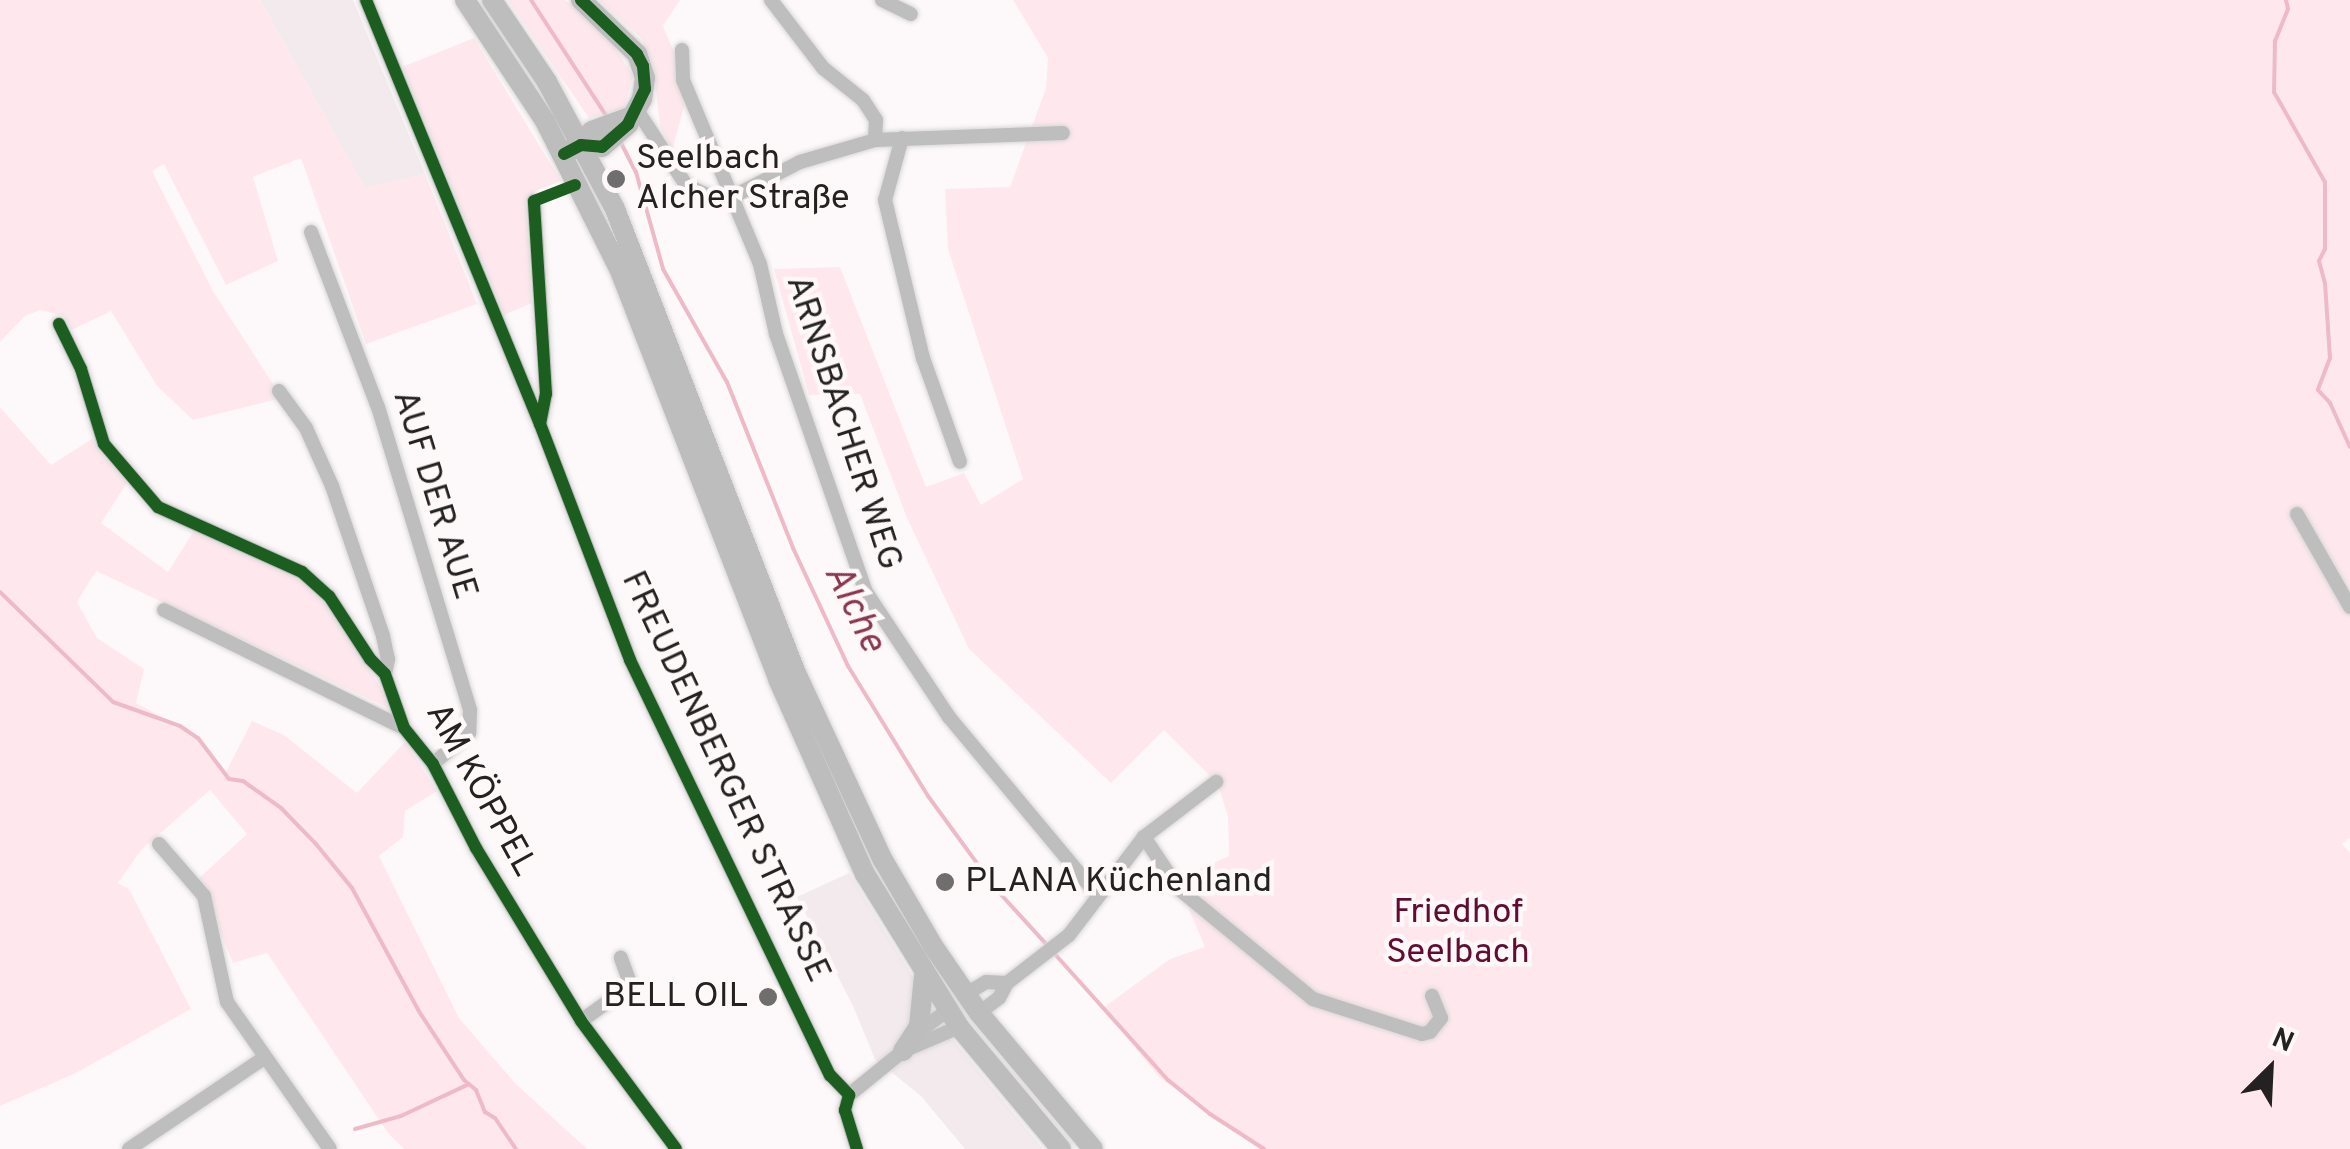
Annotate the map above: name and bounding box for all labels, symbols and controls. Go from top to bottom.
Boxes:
place label: Seelbach Alcher Straße [636,138,850,220]
marker: Seelbach Alcher Straße [605,168,627,190]
street label: ARNSBACHER WEG [775,270,911,576]
street label: AUF DER AUE [382,385,486,605]
water label: Alche [812,557,894,661]
street label: FREUDENBERGER STRASSE [611,565,839,989]
street label: AM KÖPPEL [415,696,545,884]
place label: PLANA Küchenland [965,861,1274,903]
marker: PLANA Küchenland [934,871,956,893]
park label: Friedhof Seelbach [1386,892,1530,974]
place label: BELL OIL [602,976,748,1018]
marker: BELL OIL [757,986,779,1008]
north arrow [2220,1019,2320,1119]
text: N [2266,1021,2299,1062]

